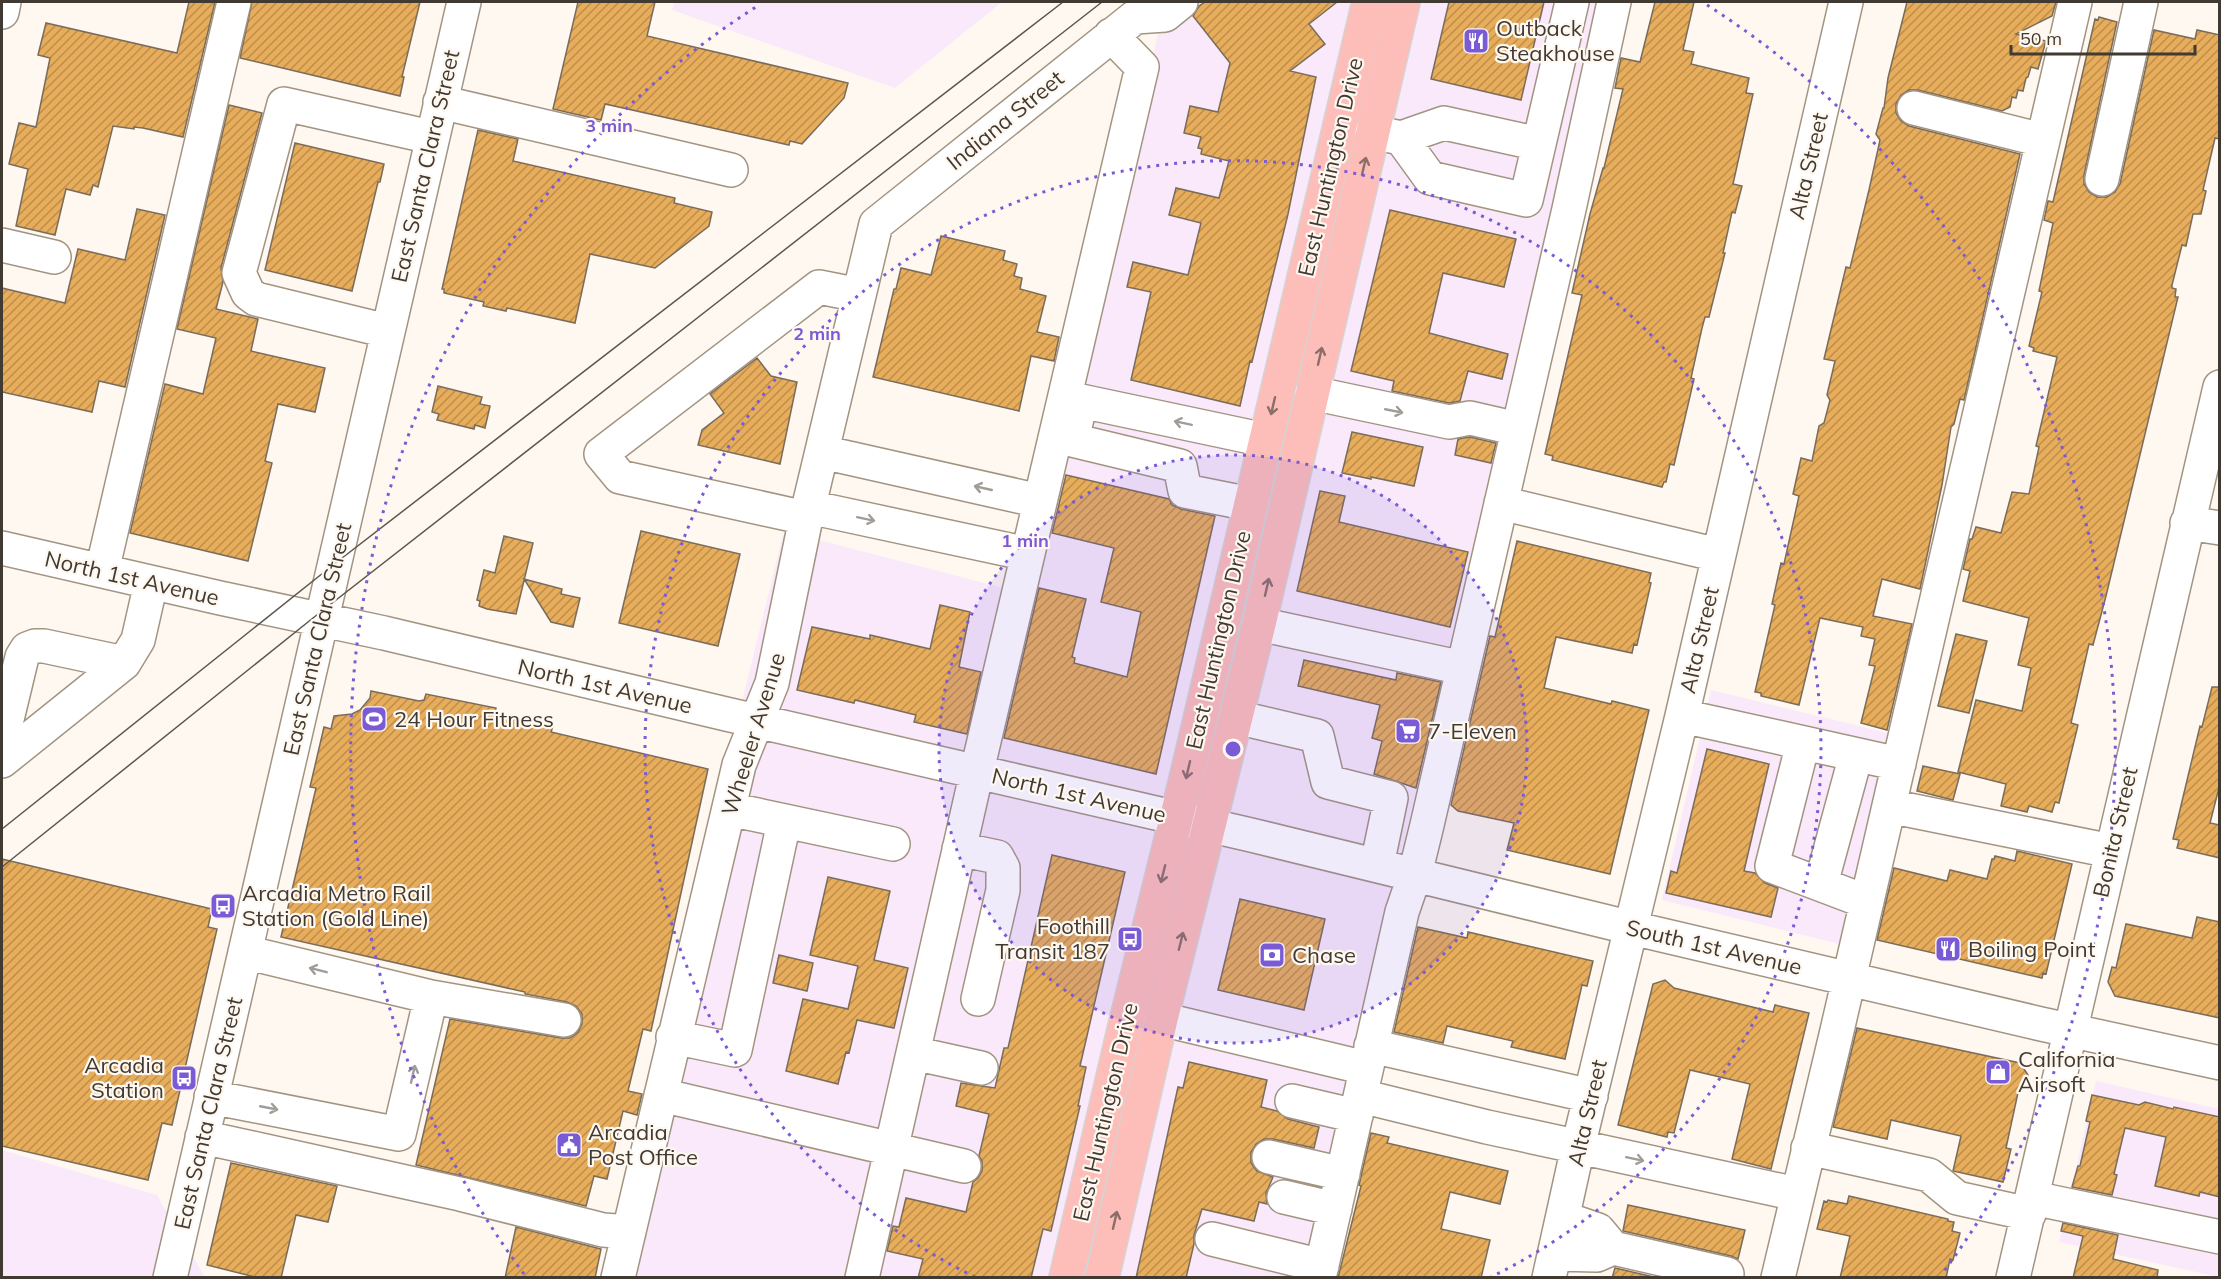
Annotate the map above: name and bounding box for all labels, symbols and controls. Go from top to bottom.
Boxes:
place label: Outback Steakhouse [1496,14,1615,67]
scale bar [2011,18,2196,56]
restaurant icon: Outback Steakhouse [1461,26,1491,56]
text: 50 m [2020,27,2062,50]
street label: East Santa Clara Street [385,47,465,285]
street label: East Huntington Drive [1291,55,1369,279]
street label: Indiana Street [941,64,1070,176]
street label: Alta Street [1782,110,1834,222]
text: 3 min [585,114,633,137]
one-way arrow [1359,157,1371,176]
text: 2 min [793,322,841,345]
one-way arrow [1314,347,1326,366]
one-way arrow [1267,396,1278,415]
one-way arrow [1383,406,1403,417]
one-way arrow [1174,417,1194,428]
one-way arrow [974,482,994,493]
one-way arrow [856,514,875,525]
street label: East Santa Clara Street [277,520,357,758]
street label: East Huntington Drive [1179,528,1257,752]
text: 1 min [1001,529,1049,552]
street label: North 1st Avenue [42,544,222,612]
one-way arrow [1262,578,1273,598]
street label: Alta Street [1673,584,1725,696]
street label: Wheeler Avenue [715,649,791,819]
street label: North 1st Avenue [515,652,695,720]
sports icon: 24 Hour Fitness [359,704,389,734]
place label: 24 Hour Fitness [394,705,554,733]
supermarket icon: 7-Eleven [1393,716,1423,746]
place label: 7-Eleven [1428,717,1517,745]
centre of rings [1223,739,1243,759]
one-way arrow [1182,760,1194,779]
street label: North 1st Avenue [989,761,1169,829]
street label: Bonita Street [2086,764,2144,900]
one-way arrow [1157,864,1169,883]
place label: Arcadia Metro Rail Station (Gold Line) [242,879,431,932]
bus stop icon: Arcadia Metro Rail Station (Gold Line) [208,891,238,921]
place label: Foothill Transit 187 [995,912,1110,965]
street label: South 1st Avenue [1623,913,1805,981]
bus stop icon: Foothill Transit 187 [1115,924,1145,954]
one-way arrow [1175,932,1187,951]
restaurant icon: Boiling Point [1933,934,1963,964]
place label: Boiling Point [1968,935,2096,963]
bank icon: Chase [1257,940,1287,970]
place label: Chase [1292,941,1356,969]
one-way arrow [309,963,328,975]
street label: East Santa Clara Street [168,994,248,1232]
street label: East Huntington Drive [1066,1000,1144,1224]
place label: California Airsoft [2018,1045,2115,1098]
place label: Arcadia Station [84,1051,164,1104]
street label: Alta Street [1561,1057,1613,1169]
shop icon: California Airsoft [1983,1057,2013,1087]
bus stop icon: Arcadia Station [169,1063,199,1093]
one-way arrow [408,1065,420,1084]
one-way arrow [258,1103,278,1114]
place label: Arcadia Post Office [588,1118,698,1171]
public building icon: Arcadia Post Office [554,1130,584,1160]
one-way arrow [1626,1154,1645,1166]
one-way arrow [1110,1211,1122,1230]

